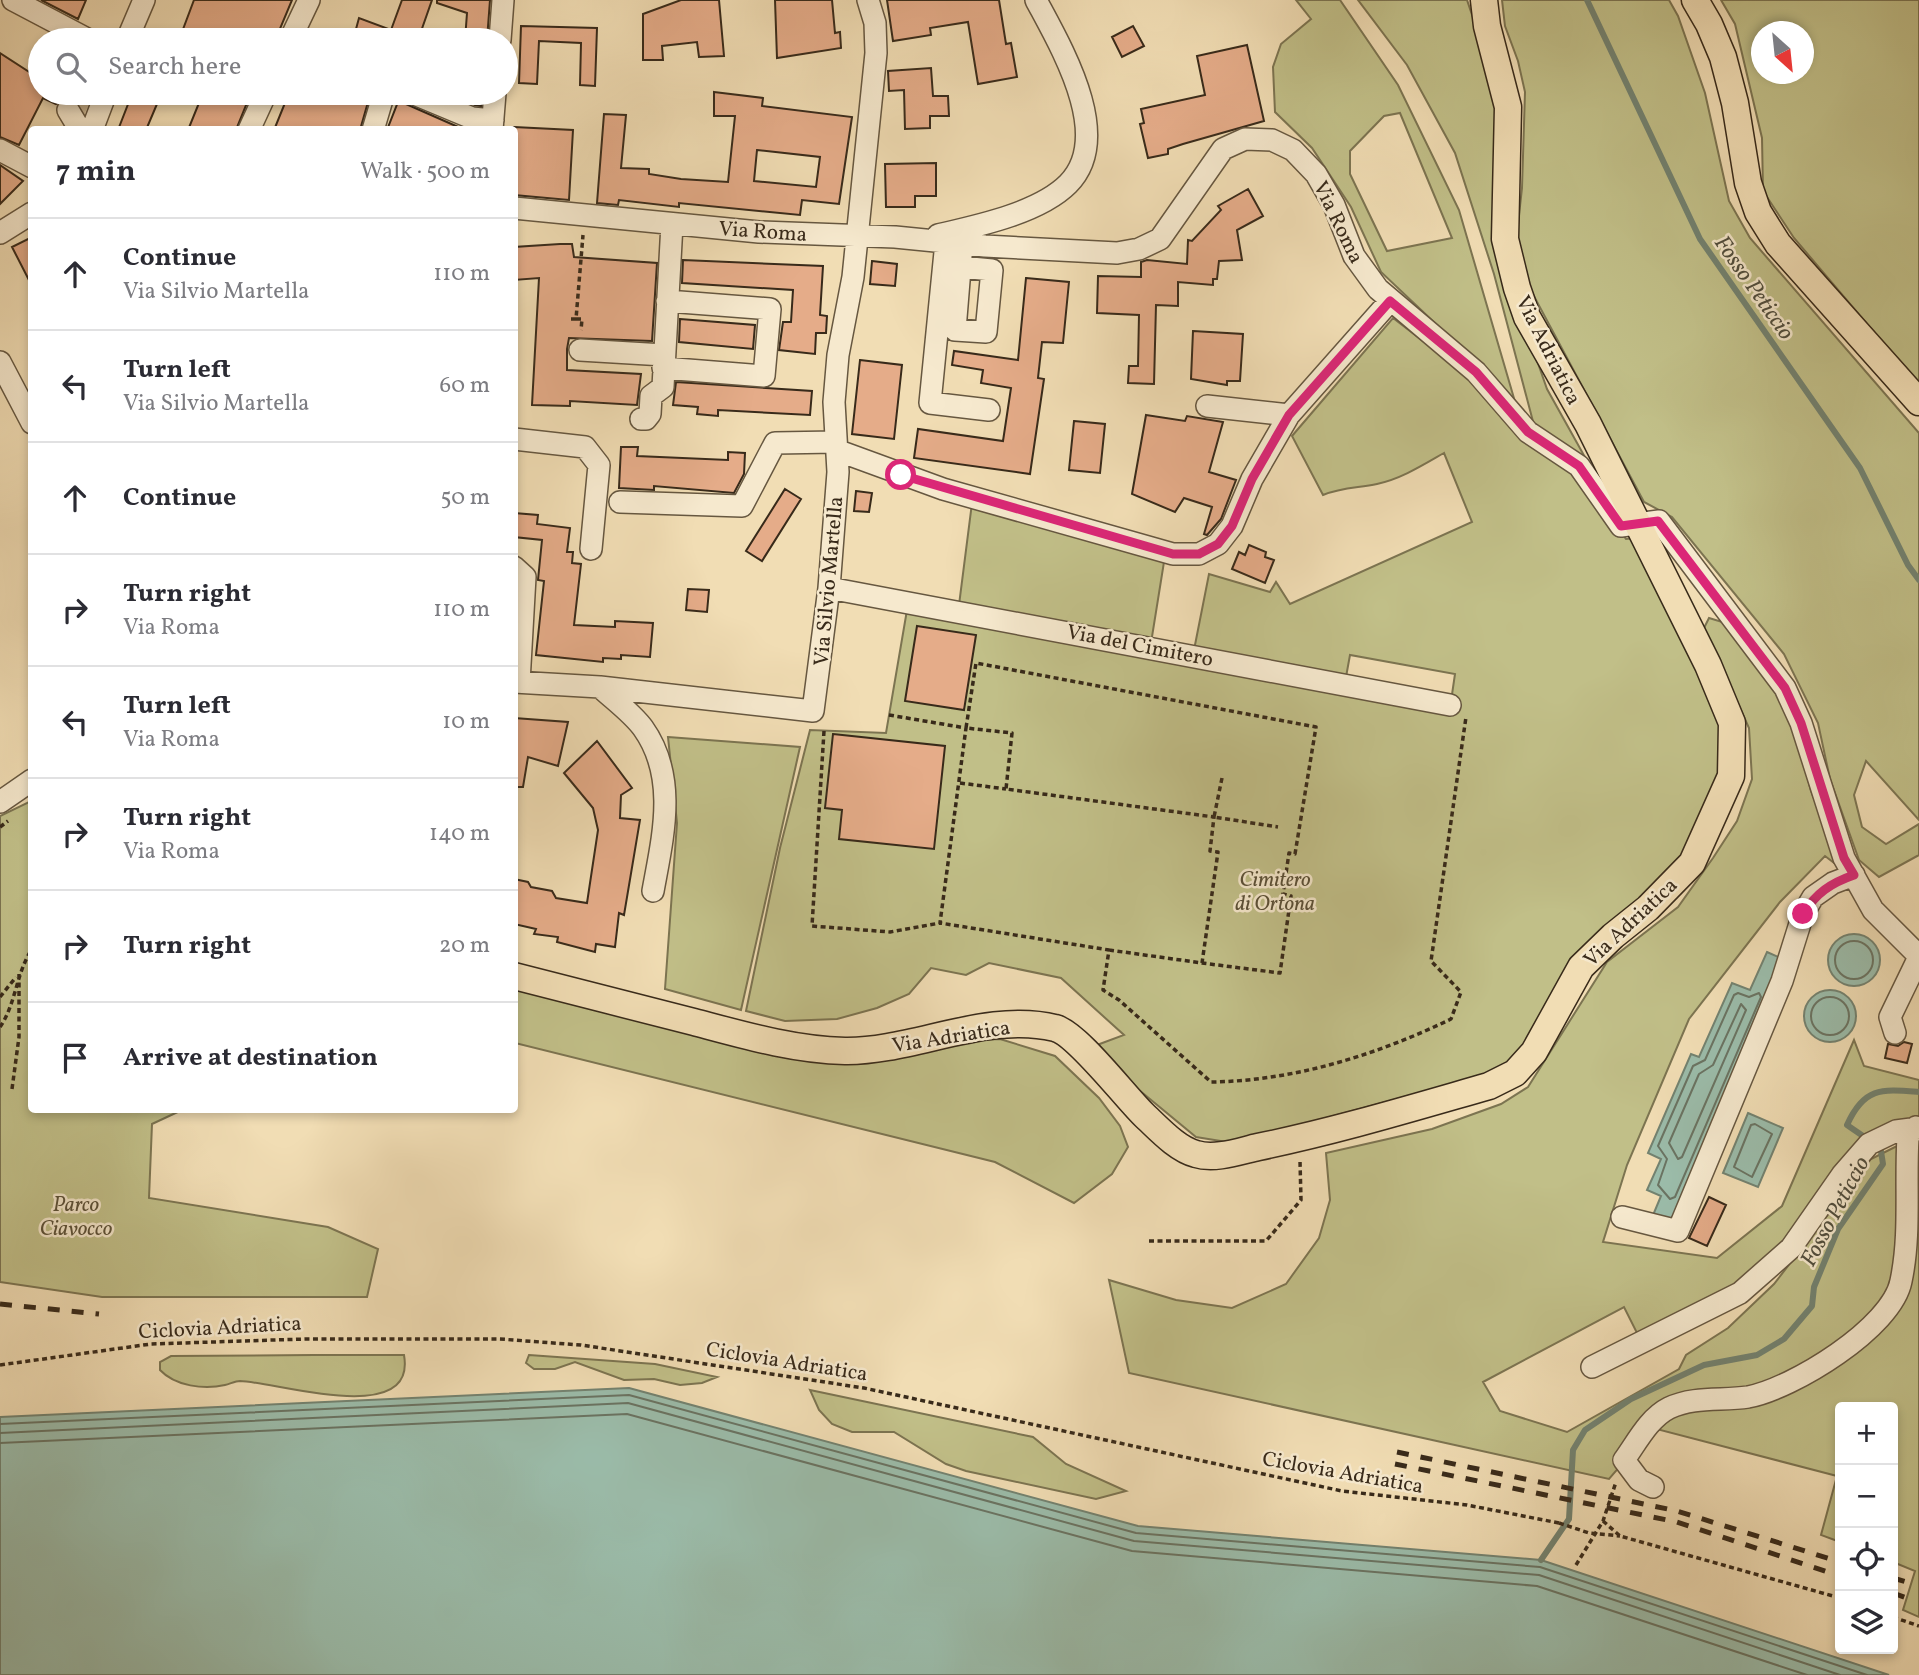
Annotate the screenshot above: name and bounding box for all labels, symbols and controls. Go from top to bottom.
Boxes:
north arrow [1751,21,1814,84]
search box [28,28,518,105]
icon: search [52,48,90,86]
text: Search here [108,49,241,85]
text: 7 min [56,151,136,193]
text: Walk · 500 m [360,156,490,188]
street label: Via Roma [1305,177,1370,269]
street label: Via Roma [718,215,808,250]
water label: Fosso Peticcio [1706,229,1801,347]
text: Continue [123,240,236,276]
icon: ahead [56,255,94,293]
text: 110 m [433,258,490,290]
text: Via Silvio Martella [123,276,309,308]
street label: Via Adriatica [1508,291,1588,410]
text: Turn left [123,352,231,388]
icon: left [56,367,94,405]
text: 60 m [440,370,490,402]
text: Via Silvio Martella [123,388,309,420]
route start [885,459,916,490]
icon: ahead [56,479,94,517]
text: Continue [123,480,236,516]
text: 50 m [441,482,490,514]
street label: Via Silvio Martella [808,495,851,667]
text: Turn right [123,576,251,612]
icon: right [56,591,94,629]
text: 110 m [433,594,490,626]
text: Via Roma [123,612,220,644]
street label: Via del Cimitero [1064,618,1215,675]
text: Turn left [123,688,231,724]
icon: left [56,703,94,741]
text: 10 m [442,706,490,738]
text: Via Roma [123,724,220,756]
text: Turn right [123,800,251,836]
icon: right [56,815,94,853]
text: 140 m [429,818,490,850]
text: Via Roma [123,836,220,868]
park label: Cimitero di Ortona [1235,866,1315,919]
street label: Via Adriatica [1577,872,1685,974]
route end [1787,898,1818,929]
icon: right [56,927,94,965]
text: Turn right [123,928,251,964]
text: 20 m [439,930,490,962]
street label: Via Adriatica [890,1014,1012,1061]
icon: arrive [56,1039,94,1077]
text: Arrive at destination [123,1040,378,1076]
water label: Fosso Peticcio [1793,1151,1879,1273]
park label: Parco Ciavocco [40,1191,113,1244]
street label: Ciclovia Adriatica [138,1310,302,1347]
street label: Ciclovia Adriatica [704,1335,870,1390]
map controls [1835,1402,1898,1654]
button: + [1835,1402,1898,1465]
street label: Ciclovia Adriatica [1260,1445,1426,1502]
button: − [1835,1465,1898,1528]
button: locate [1835,1528,1898,1591]
button: layers [1835,1591,1898,1654]

